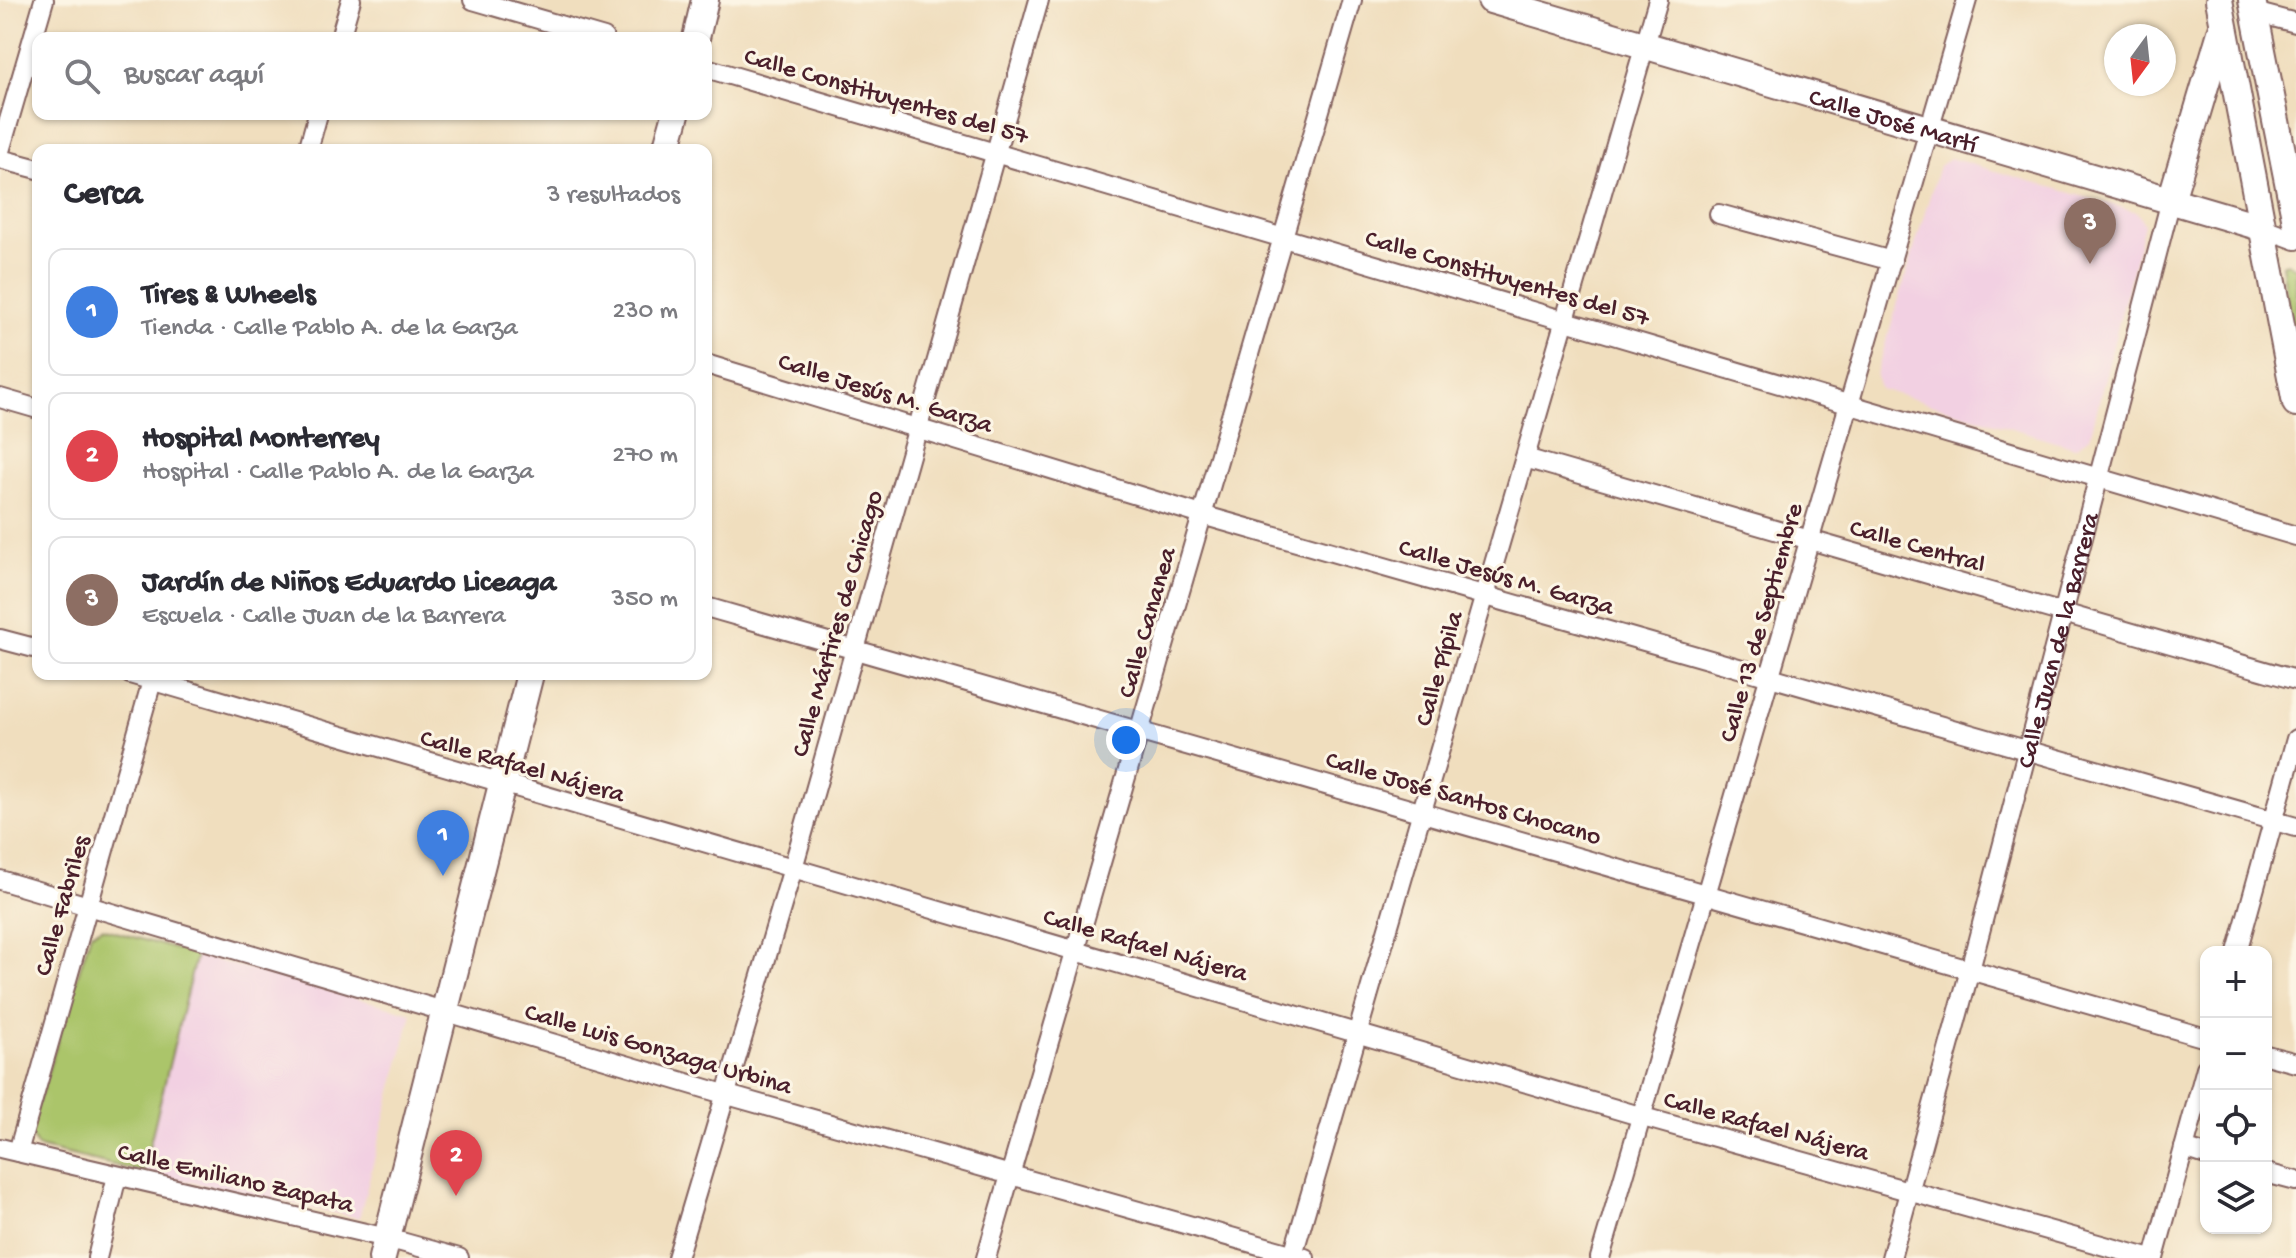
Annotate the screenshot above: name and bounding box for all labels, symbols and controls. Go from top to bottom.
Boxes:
north arrow [2104,24,2176,96]
search box [32,32,712,120]
street label: Calle Constituyentes del 57 [740,43,1033,154]
icon: search [60,54,104,98]
text: Buscar aquí [124,59,264,94]
street label: Calle José Martí [1805,84,1982,163]
text: Cerca [64,176,142,216]
text: 3 resultados [547,181,680,212]
pin: 3 [2064,198,2116,264]
street label: Calle Constituyentes del 57 [1361,225,1654,336]
text: Tires & Wheels [142,279,315,314]
text: 1 [87,297,97,328]
text: 230 m [612,297,678,328]
text: Tienda · Calle Pablo A. de la Garza [142,314,518,345]
street label: Calle Jesús M. Garza [774,348,997,443]
text: Hospital Monterrey [142,423,379,458]
text: 2 [86,441,98,472]
text: 270 m [612,441,678,472]
text: Hospital · Calle Pablo A. de la Garza [142,458,534,489]
street label: Calle Mártires de Chicago [786,487,892,761]
street label: Calle 13 de Septiembre [1714,500,1812,746]
street label: Calle Juan de la Barrera [2012,508,2109,772]
street label: Calle Central [1845,514,1988,582]
street label: Calle Jesús M. Garza [1395,534,1618,625]
street label: Calle Cananea [1113,543,1186,702]
text: Jardín de Niños Eduardo Liceaga [142,567,556,602]
text: 3 [85,585,99,616]
text: 350 m [611,585,678,616]
text: Escuela · Calle Juan de la Barrera [142,602,506,633]
street label: Calle Pípila [1410,607,1473,730]
your location [1106,720,1146,760]
street label: Calle Rafael Nájera [416,724,629,813]
street label: Calle José Santos Chocano [1321,746,1604,855]
pin: 1 [417,810,469,876]
street label: Calle Fabriles [29,831,100,980]
street label: Calle Rafael Nájera [1039,903,1252,992]
map controls [2200,946,2272,1234]
button: + [2200,946,2272,1018]
street label: Calle Luis Gonzaga Urbina [521,998,796,1105]
button: − [2200,1018,2272,1090]
street label: Calle Rafael Nájera [1660,1086,1873,1171]
button: locate [2200,1090,2272,1162]
pin: 2 [430,1130,482,1196]
street label: Calle Emiliano Zapata [114,1138,358,1223]
button: layers [2200,1162,2272,1234]

